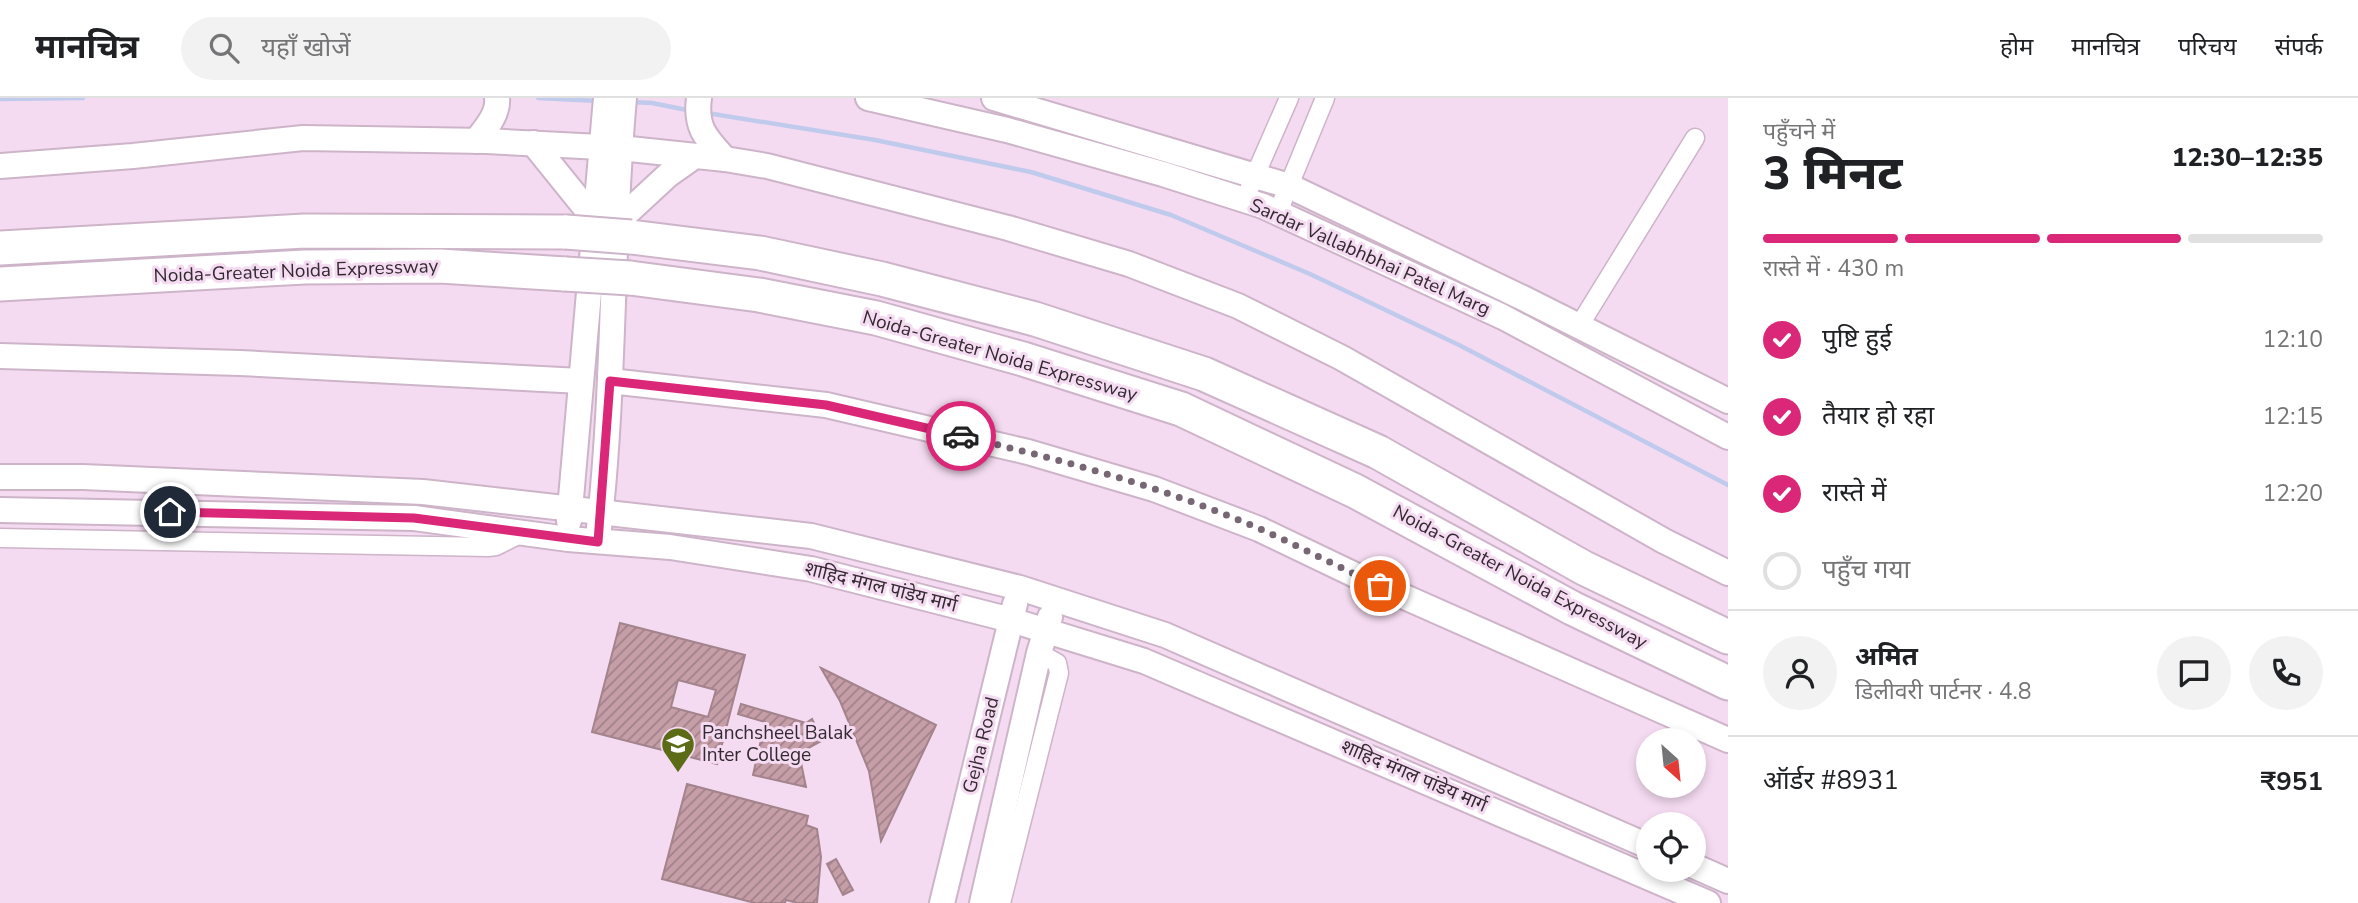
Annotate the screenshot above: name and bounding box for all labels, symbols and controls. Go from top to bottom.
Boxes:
search box [181,17,671,80]
text: मानचित्र [35,25,139,70]
icon: search [205,29,243,67]
text: यहाँ खोजें [261,30,351,65]
text: होम [2000,31,2033,63]
text: मानचित्र [2071,31,2140,63]
text: परिचय [2178,31,2237,63]
text: संपर्क [2275,31,2323,63]
text: पहुँचने में [1763,116,1835,147]
text: 12:30–12:35 [2172,140,2323,175]
text: 3 मिनट [1763,142,1902,205]
street label: Sardar Vallabhbhai Patel Marg [1246,192,1494,322]
street label: Noida-Greater Noida Expressway [153,253,439,289]
text: रास्ते में · 430 m [1763,253,1904,284]
street label: Noida-Greater Noida Expressway [860,304,1141,408]
icon: check [1763,321,1801,359]
text: पुष्टि हुई [1822,321,1892,356]
text: 12:10 [2263,324,2323,355]
icon: check [1763,398,1801,436]
text: तैयार हो रहा [1822,398,1934,433]
courier [926,401,996,471]
text: 12:15 [2263,401,2323,432]
icon: car [942,417,980,455]
icon: check [1763,475,1801,513]
text: रास्ते में [1822,475,1887,510]
text: 12:20 [2263,478,2323,509]
pin [140,482,200,542]
icon: home [151,493,189,531]
street label: Noida-Greater Noida Expressway [1388,499,1652,655]
text: पहुँच गया [1822,552,1910,587]
street label: शाहिद मंगल पांडेय मार्ग [802,555,961,619]
pin [1350,556,1410,616]
icon: bag [1361,567,1399,605]
button: person [1763,636,1837,710]
button: chat [2157,636,2231,710]
button: phone [2249,636,2323,710]
text: अमित [1855,639,1918,674]
text: डिलीवरी पार्टनर · 4.8 [1855,676,2032,707]
street label: Gejha Road [956,694,1006,796]
place label: Panchsheel Balak Inter College [702,720,853,768]
school or university icon: Panchsheel Balak Inter College [659,725,697,774]
north arrow [1636,728,1706,798]
map controls [1636,728,1706,882]
street label: शाहिद मंगल पांडेय मार्ग [1337,733,1492,819]
text: ऑर्डर #8931 [1763,763,1899,798]
text: ₹951 [2261,764,2323,799]
button: locate [1636,812,1706,882]

